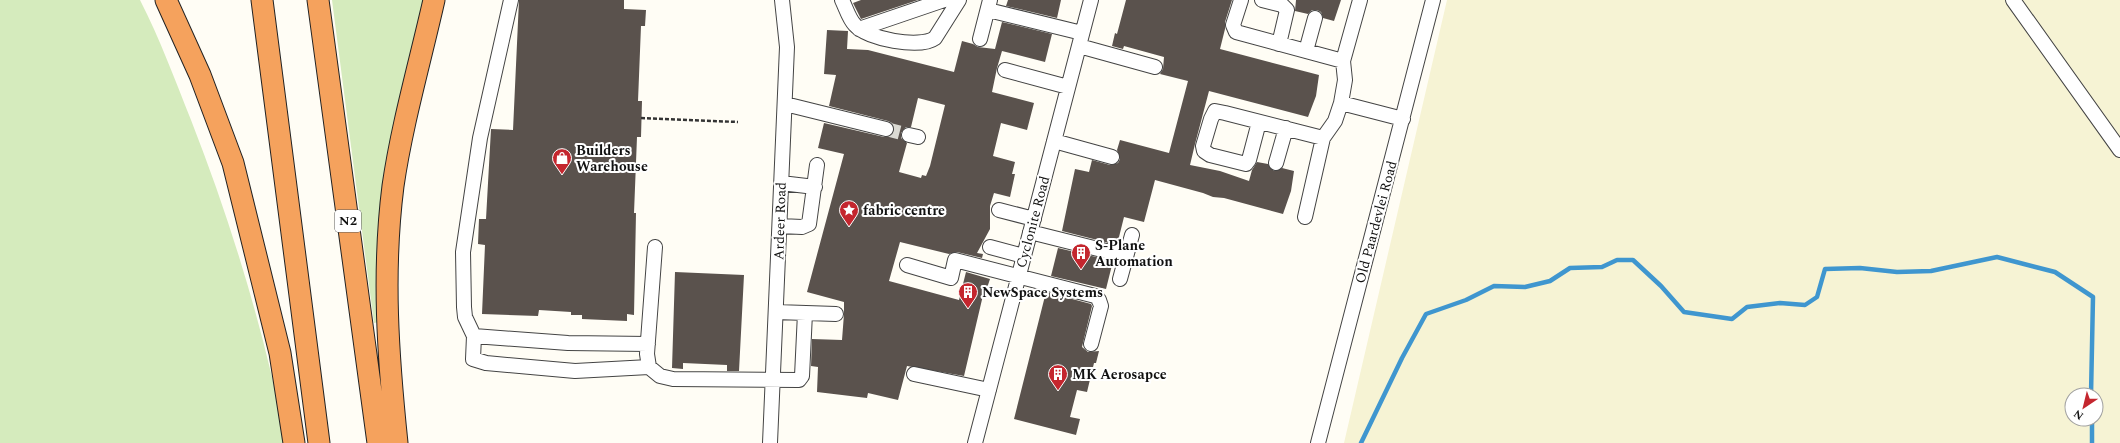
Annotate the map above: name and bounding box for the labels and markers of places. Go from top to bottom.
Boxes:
place label: Builders Warehouse [576,140,648,177]
shop icon: Builders Warehouse [551,147,573,175]
place icon: fabric centre [838,199,860,227]
place label: fabric centre [863,200,945,221]
place label: S-Plane Automation [1095,235,1173,272]
building icon: S-Plane Automation [1070,242,1092,270]
building icon: NewSpace Systems [957,281,979,309]
place label: NewSpace Systems [982,282,1103,303]
building icon: MK Aerosapce [1047,363,1069,391]
place label: MK Aerosapce [1072,364,1167,385]

